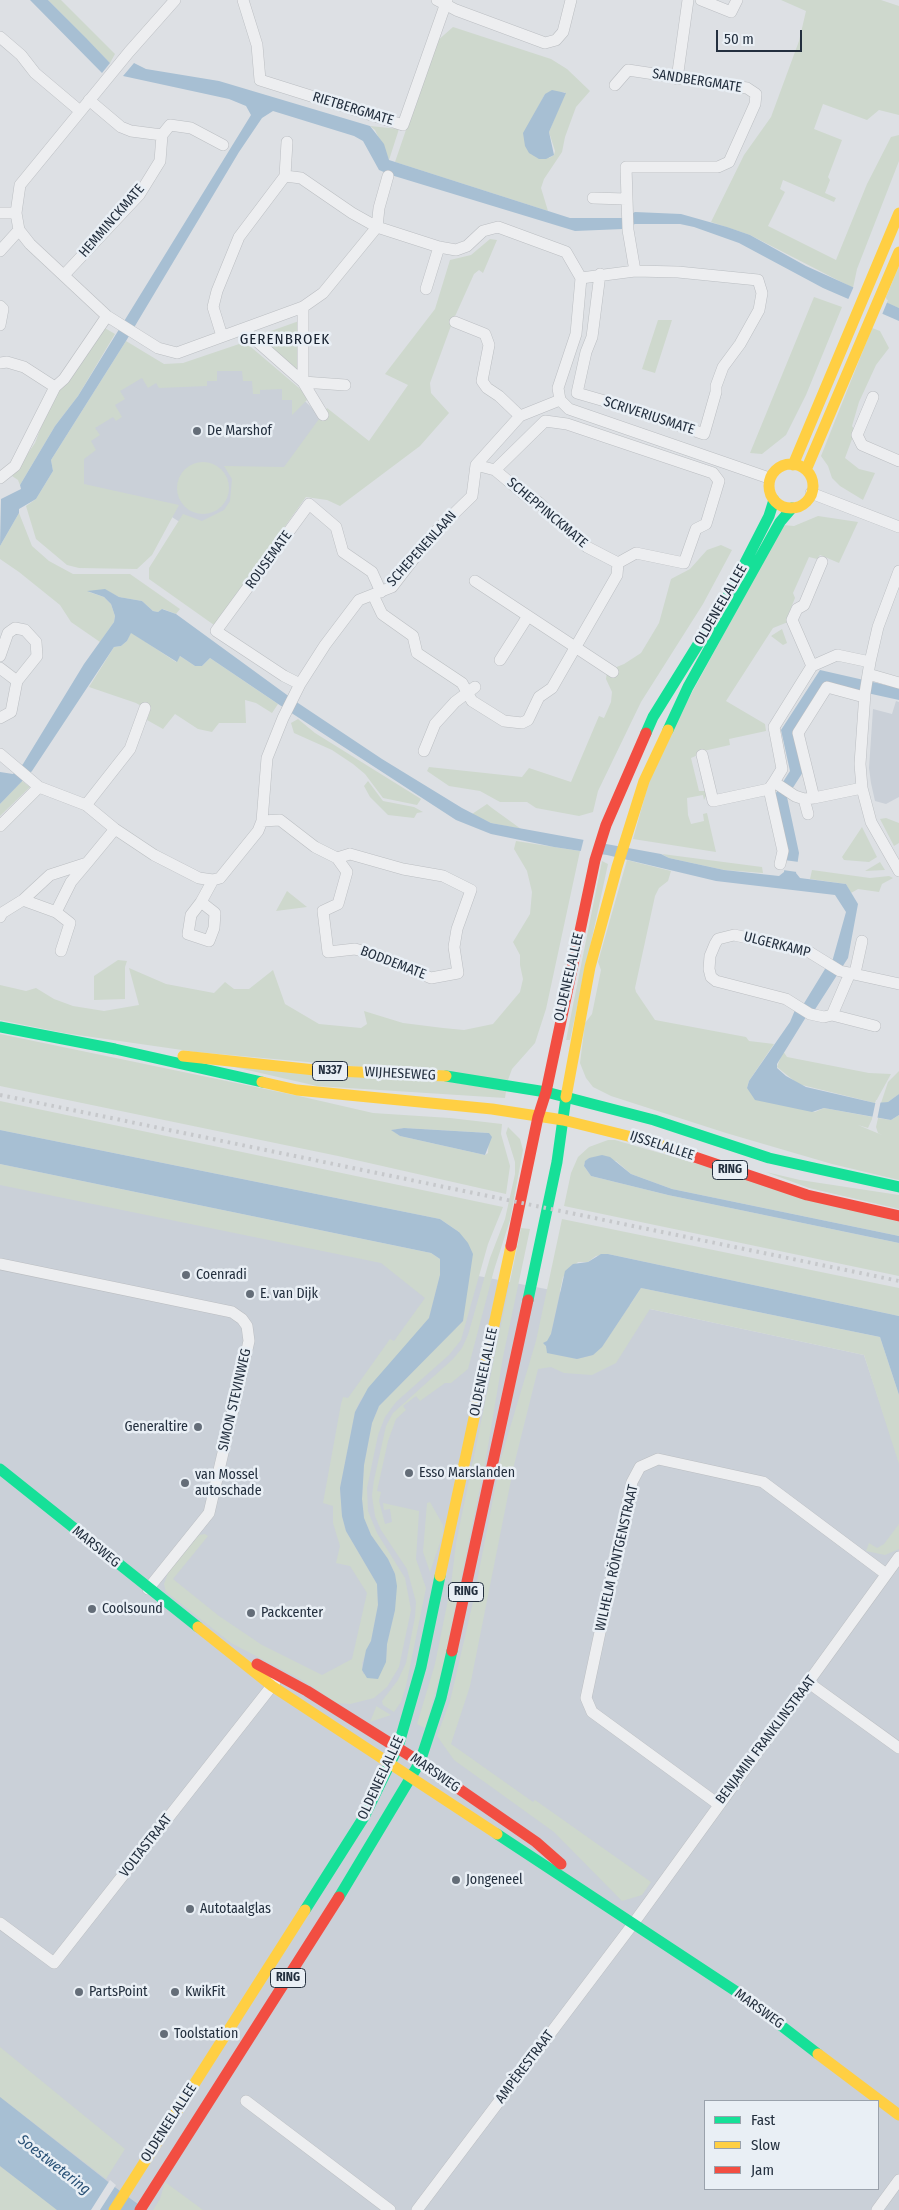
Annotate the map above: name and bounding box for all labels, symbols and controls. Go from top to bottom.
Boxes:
scale bar [719,20,805,52]
text: 50 m [724,30,754,48]
street label: SANDBERGMATE [651,66,743,96]
street label: RIETBERGMATE [310,89,396,129]
street label: HEMMINCKMATE [76,181,148,261]
district label: GERENBROEK [238,331,332,349]
street label: SCRIVERIUSMATE [601,393,697,439]
place label: De Marshof [207,423,272,439]
marker: De Marshof [191,425,203,437]
street label: SCHEPPINCKMATE [503,474,591,552]
street label: SCHEPENENLAAN [384,508,460,590]
street label: ROUSEMATE [242,528,296,592]
street label: OLDENEELALLEE [691,562,751,648]
street label: ULGERKAMP [742,929,812,961]
street label: OLDENEELALLEE [551,931,587,1023]
street label: BODDEMATE [358,943,428,983]
road number: N337 [312,1062,348,1080]
street label: WIJHESEWEG [364,1064,436,1084]
street label: IJSSELALLEE [628,1128,696,1164]
road number: RING [712,1160,748,1180]
place label: Coenradi [196,1267,247,1283]
marker: Coenradi [180,1269,192,1281]
place label: E. van Dijk [260,1286,318,1302]
marker: E. van Dijk [244,1288,256,1300]
street label: OLDENEELALLEE [466,1326,502,1418]
street label: SIMON STEVINWEG [215,1347,255,1453]
place label: Generaltire [124,1419,188,1435]
marker: Generaltire [192,1421,204,1433]
place label: Esso Marslanden [419,1465,515,1481]
place label: van Mossel autoschade [195,1467,262,1500]
marker: Esso Marslanden [403,1467,415,1479]
marker: van Mossel autoschade [179,1477,191,1489]
street label: WILHELM RÖNTGENSTRAAT [592,1483,642,1633]
street label: MARSWEG [69,1523,123,1571]
road number: RING [448,1582,484,1601]
place label: Coolsound [102,1601,163,1617]
marker: Coolsound [86,1603,98,1615]
place label: Packcenter [261,1605,323,1621]
marker: Packcenter [245,1607,257,1619]
street label: BENJAMIN FRANKLINSTRAAT [712,1673,820,1807]
street label: OLDENEELALLEE [354,1733,408,1823]
street label: MARSWEG [407,1750,463,1796]
street label: VOLTASTRAAT [116,1811,176,1881]
place label: Jongeneel [466,1872,523,1888]
marker: Jongeneel [450,1874,462,1886]
place label: Autotaalglas [200,1901,271,1917]
marker: Autotaalglas [184,1903,196,1915]
road number: RING [270,1969,306,1988]
place label: PartsPoint [89,1984,148,2000]
place label: KwikFit [185,1984,225,2000]
marker: PartsPoint [73,1986,85,1998]
marker: KwikFit [169,1986,181,1998]
street label: MARSWEG [731,1986,787,2032]
place label: Toolstation [174,2026,238,2042]
street label: AMPÈRESTRAAT [492,2027,558,2107]
marker: Toolstation [158,2028,170,2040]
street label: OLDENEELALLEE [137,2081,201,2165]
legend [704,2100,879,2190]
text: Fast [751,2111,775,2129]
water label: Soestwetering [14,2131,94,2199]
text: Slow [751,2136,780,2154]
text: Jam [751,2161,774,2179]

